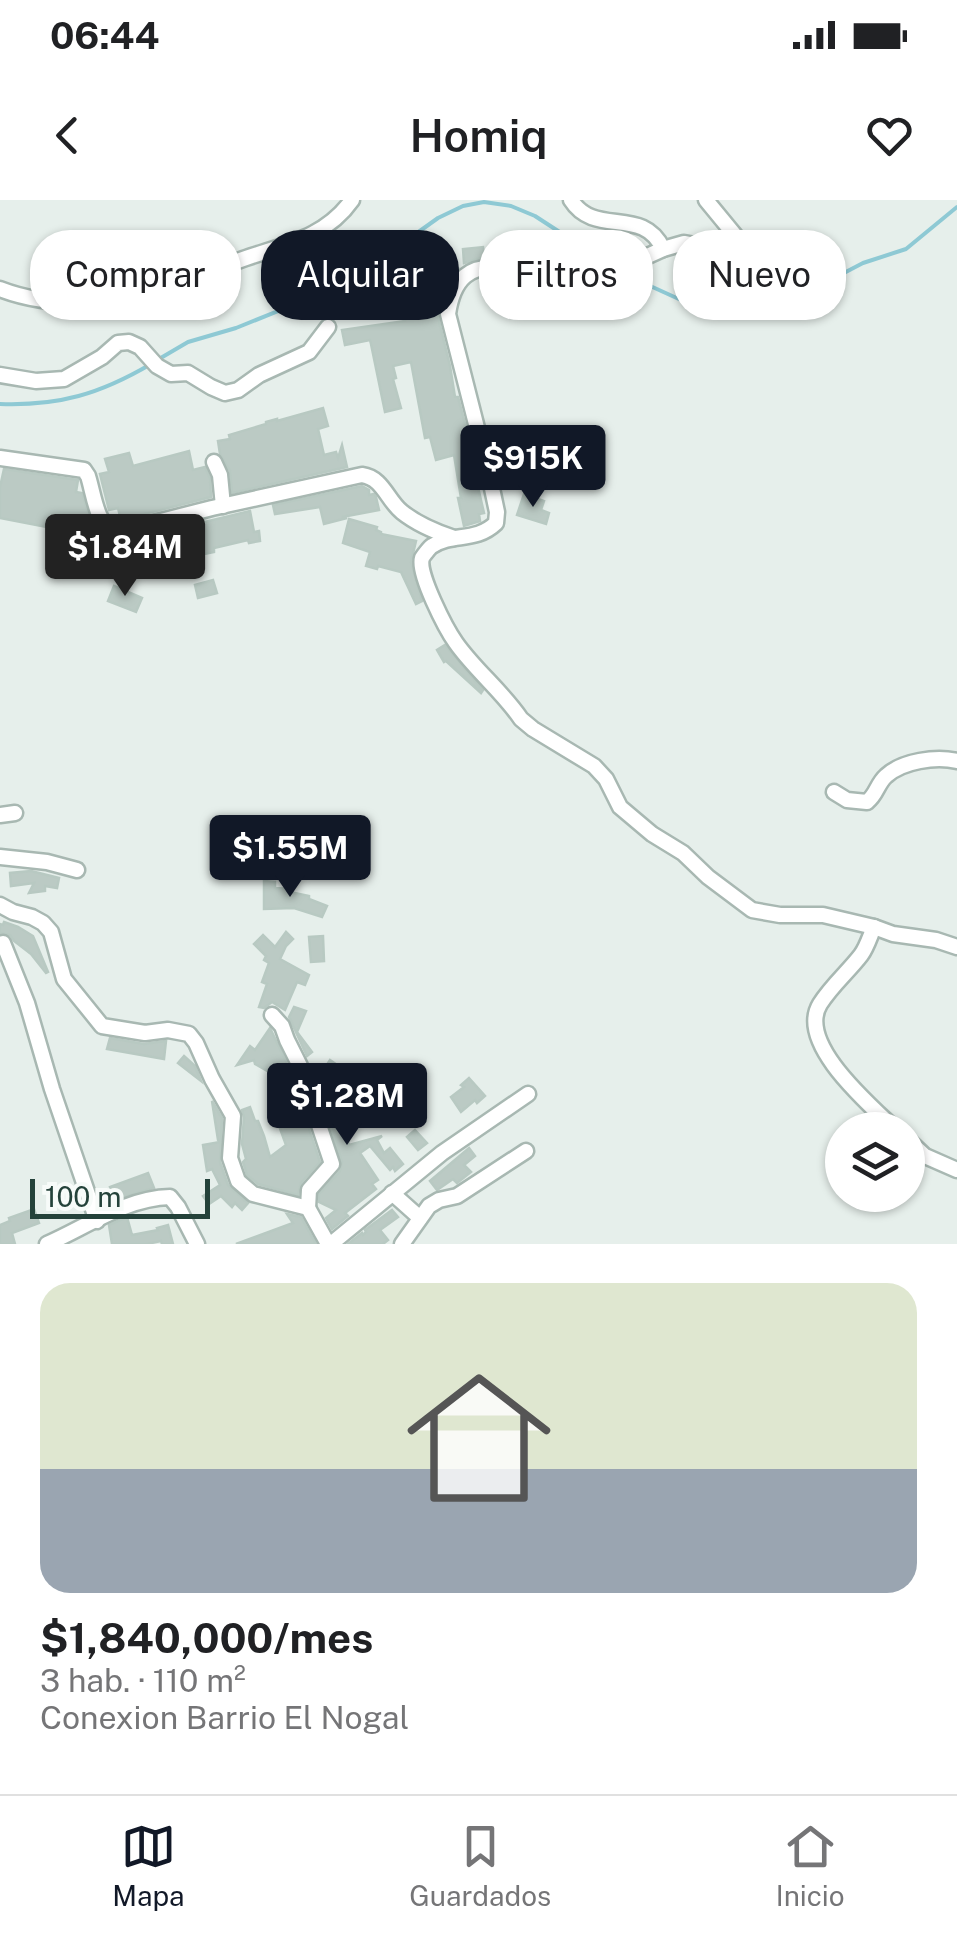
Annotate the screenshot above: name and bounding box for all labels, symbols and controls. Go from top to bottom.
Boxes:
text: 06:44 [50,13,159,58]
icon: back [40,108,95,163]
icon: heart [862,108,917,163]
text: Homiq [409,109,548,162]
chip: Comprar [30,230,241,320]
chip: Alquilar [261,230,459,320]
chip: Filtros [479,230,653,320]
chip: Nuevo [673,230,846,320]
pin: $915K [463,425,603,510]
text: $915K [482,439,584,476]
pin: $1.84M [44,514,206,599]
text: $1.84M [67,528,183,565]
pin: $1.55M [209,815,371,900]
text: $1.55M [232,829,348,866]
pin: $1.28M [266,1063,428,1148]
text: $1.28M [289,1077,405,1114]
map controls [825,1112,925,1212]
button: layers [825,1112,925,1212]
scale bar [30,1174,210,1218]
text: 100 m [45,1180,122,1213]
icon: home [389,1348,569,1528]
text: $1,840,000/mes [40,1613,373,1662]
text: 3 hab. · 110 m² [40,1662,246,1699]
text: Conexion Barrio El Nogal [40,1699,409,1736]
tab: Mapa [112,1819,185,1912]
tab: Guardados [409,1819,551,1912]
tab: Inicio [776,1819,845,1912]

